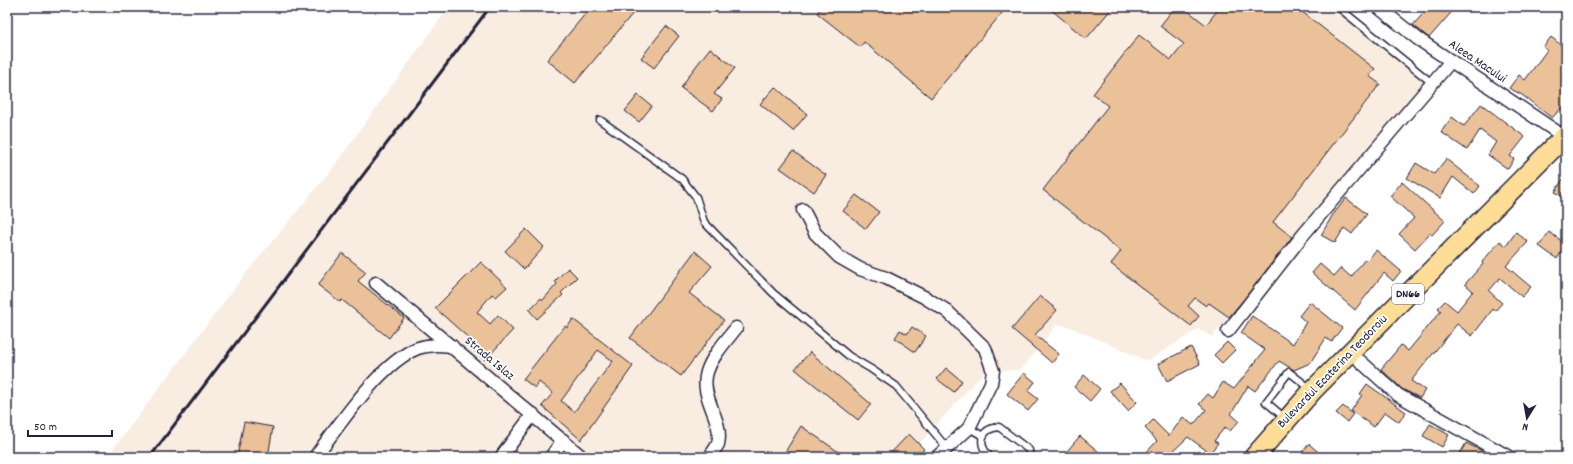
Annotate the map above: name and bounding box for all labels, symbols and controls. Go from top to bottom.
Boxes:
street label: Aleea Macului [1444,36,1510,89]
road number: DN66 [1392,284,1424,304]
street label: Bulevardul Ecaterina Teodoroiu [1273,311,1393,433]
street label: Strada Islaz [460,332,518,386]
north arrow [1507,398,1547,438]
scale bar [28,412,112,438]
text: N [1521,417,1530,434]
text: 50 m [34,419,57,436]

